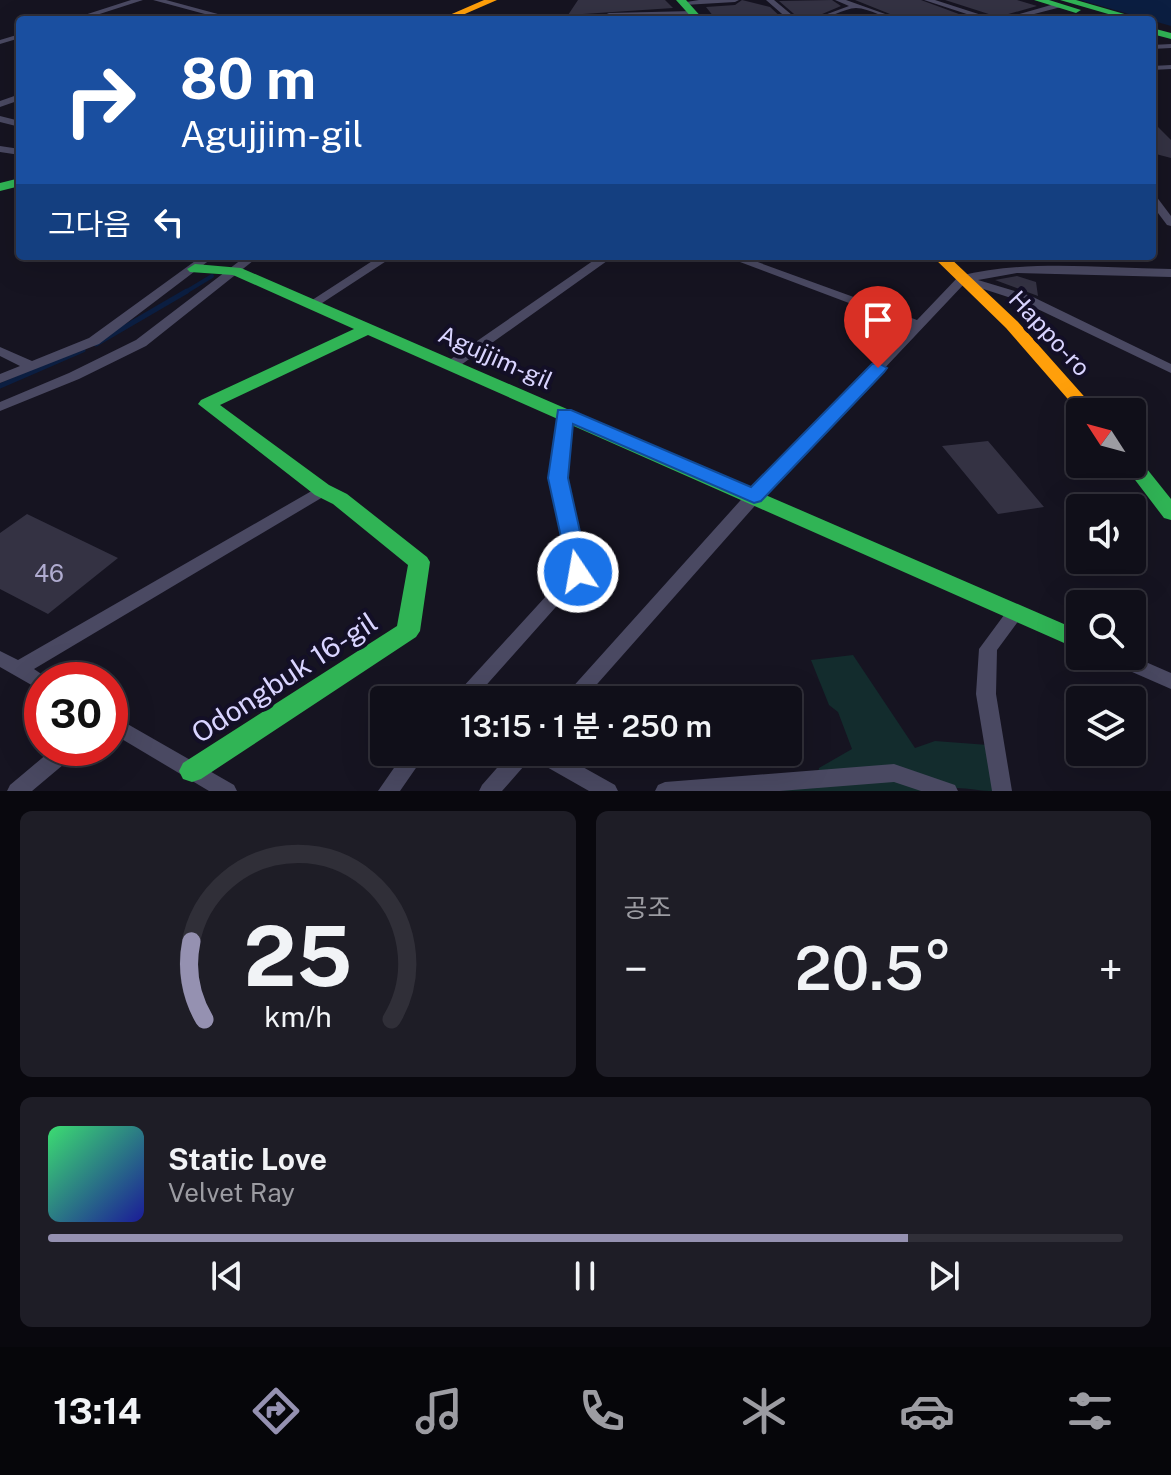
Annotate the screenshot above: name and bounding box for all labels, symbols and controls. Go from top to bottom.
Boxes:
text: 80 m [180,46,316,112]
icon: right [48,48,152,152]
text: Agujjim-gil [180,113,363,155]
icon: left [147,200,191,244]
text: 그다음 [48,206,131,242]
street label: Happo-ro [1004,285,1096,381]
pin [844,286,912,368]
icon: arrive [856,298,900,342]
street label: Agujjim-gil [435,319,557,395]
north arrow [1066,398,1146,478]
map controls [1066,398,1146,766]
button: sound [1066,494,1146,574]
position arrow [536,530,620,614]
house number: 46 [34,559,64,587]
button: search [1066,590,1146,670]
street label: Odongbuk 16-gil [185,605,383,749]
speed limit sign: 30 [24,662,128,766]
button: layers [1066,686,1146,766]
text: 13:15 · 1 분 · 250 m [460,708,712,744]
text: 공조 [624,892,671,923]
text: 25 [243,907,352,1005]
text: 20.5° [795,933,952,1004]
text: − [624,943,648,995]
text: + [1099,943,1123,995]
text: km/h [264,1000,331,1033]
text: Static Love [168,1141,327,1177]
text: Velvet Ray [168,1177,295,1208]
icon: previous [205,1254,249,1298]
icon: pause [563,1254,607,1298]
icon: next [922,1254,966,1298]
icon: directions [248,1383,304,1439]
icon: music [411,1383,467,1439]
icon: phone [574,1383,630,1439]
icon: climate [736,1383,792,1439]
icon: car [899,1383,955,1439]
icon: filters [1062,1383,1118,1439]
text: 13:14 [53,1390,141,1432]

